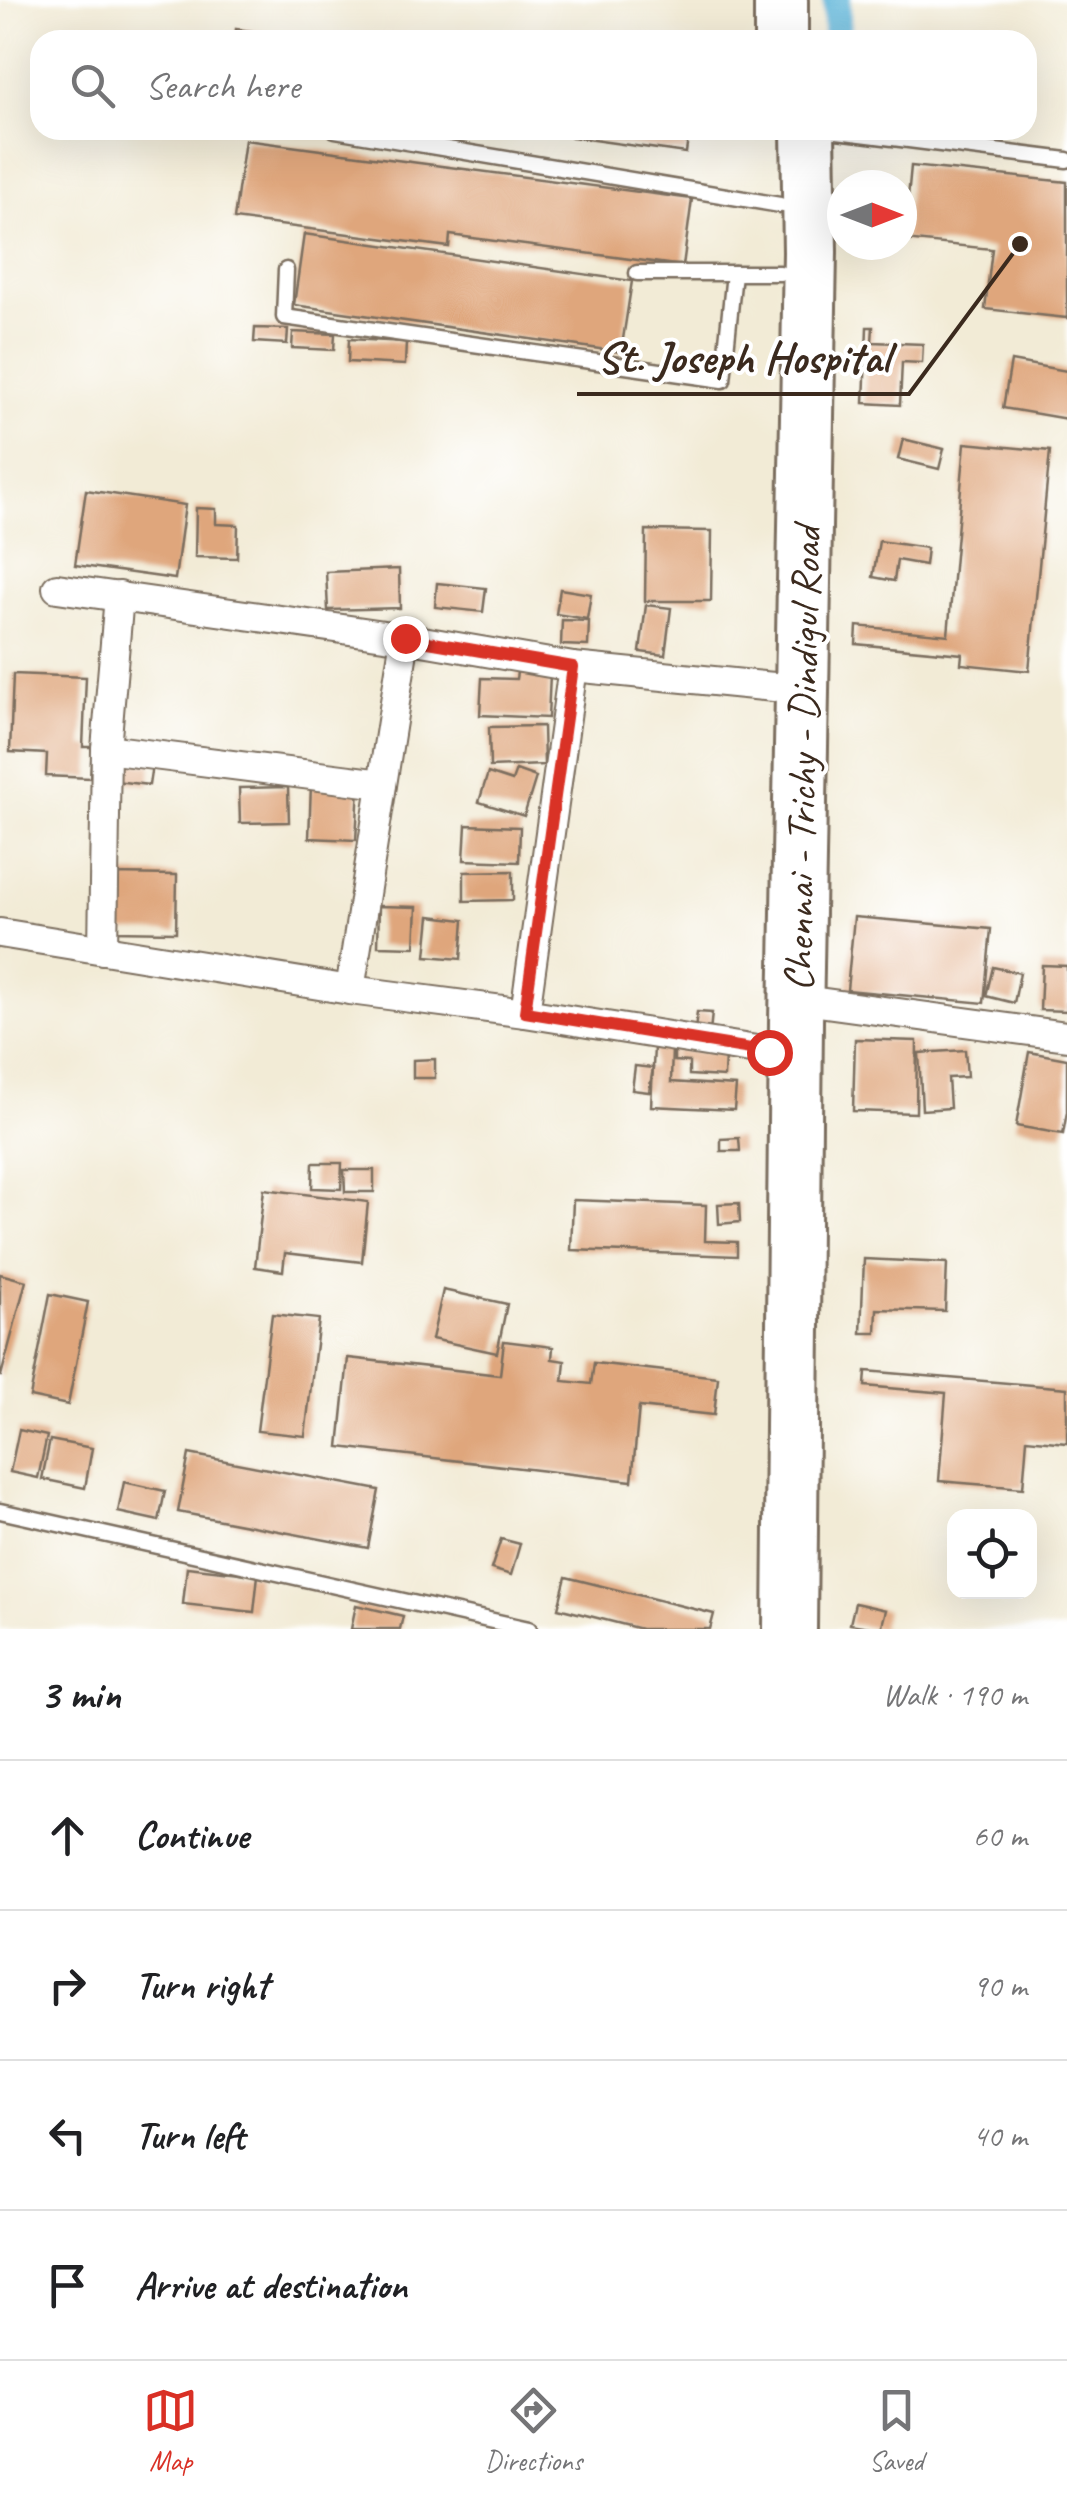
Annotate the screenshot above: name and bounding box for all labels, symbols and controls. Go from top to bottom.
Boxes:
search box [30,30,1037,140]
icon: search [65,58,120,113]
text: Search here [145,62,300,109]
north arrow [827,170,917,260]
callout: St. Joseph Hospital [577,319,909,394]
text: St. Joseph Hospital [597,329,898,386]
street label: Chennai - Trichy - Dindigul Road [772,520,833,992]
route end [383,616,429,662]
route start [747,1030,793,1076]
map controls [947,1509,1037,1599]
button: locate [947,1509,1037,1599]
text: 3 min [40,1668,120,1721]
text: Walk · 190 m [883,1674,1027,1715]
icon: ahead [40,1808,95,1863]
text: Continue [135,1812,249,1859]
text: 60 m [973,1815,1027,1856]
icon: right [40,1958,95,2013]
text: Turn right [135,1962,269,2009]
text: 90 m [973,1965,1027,2006]
icon: left [40,2108,95,2163]
text: Turn left [135,2112,245,2159]
text: 40 m [973,2115,1027,2156]
icon: arrive [40,2258,95,2313]
text: Arrive at destination [135,2262,407,2309]
tab: Map [143,2383,198,2478]
tab: Directions [485,2383,582,2478]
tab: Saved [869,2383,924,2478]

